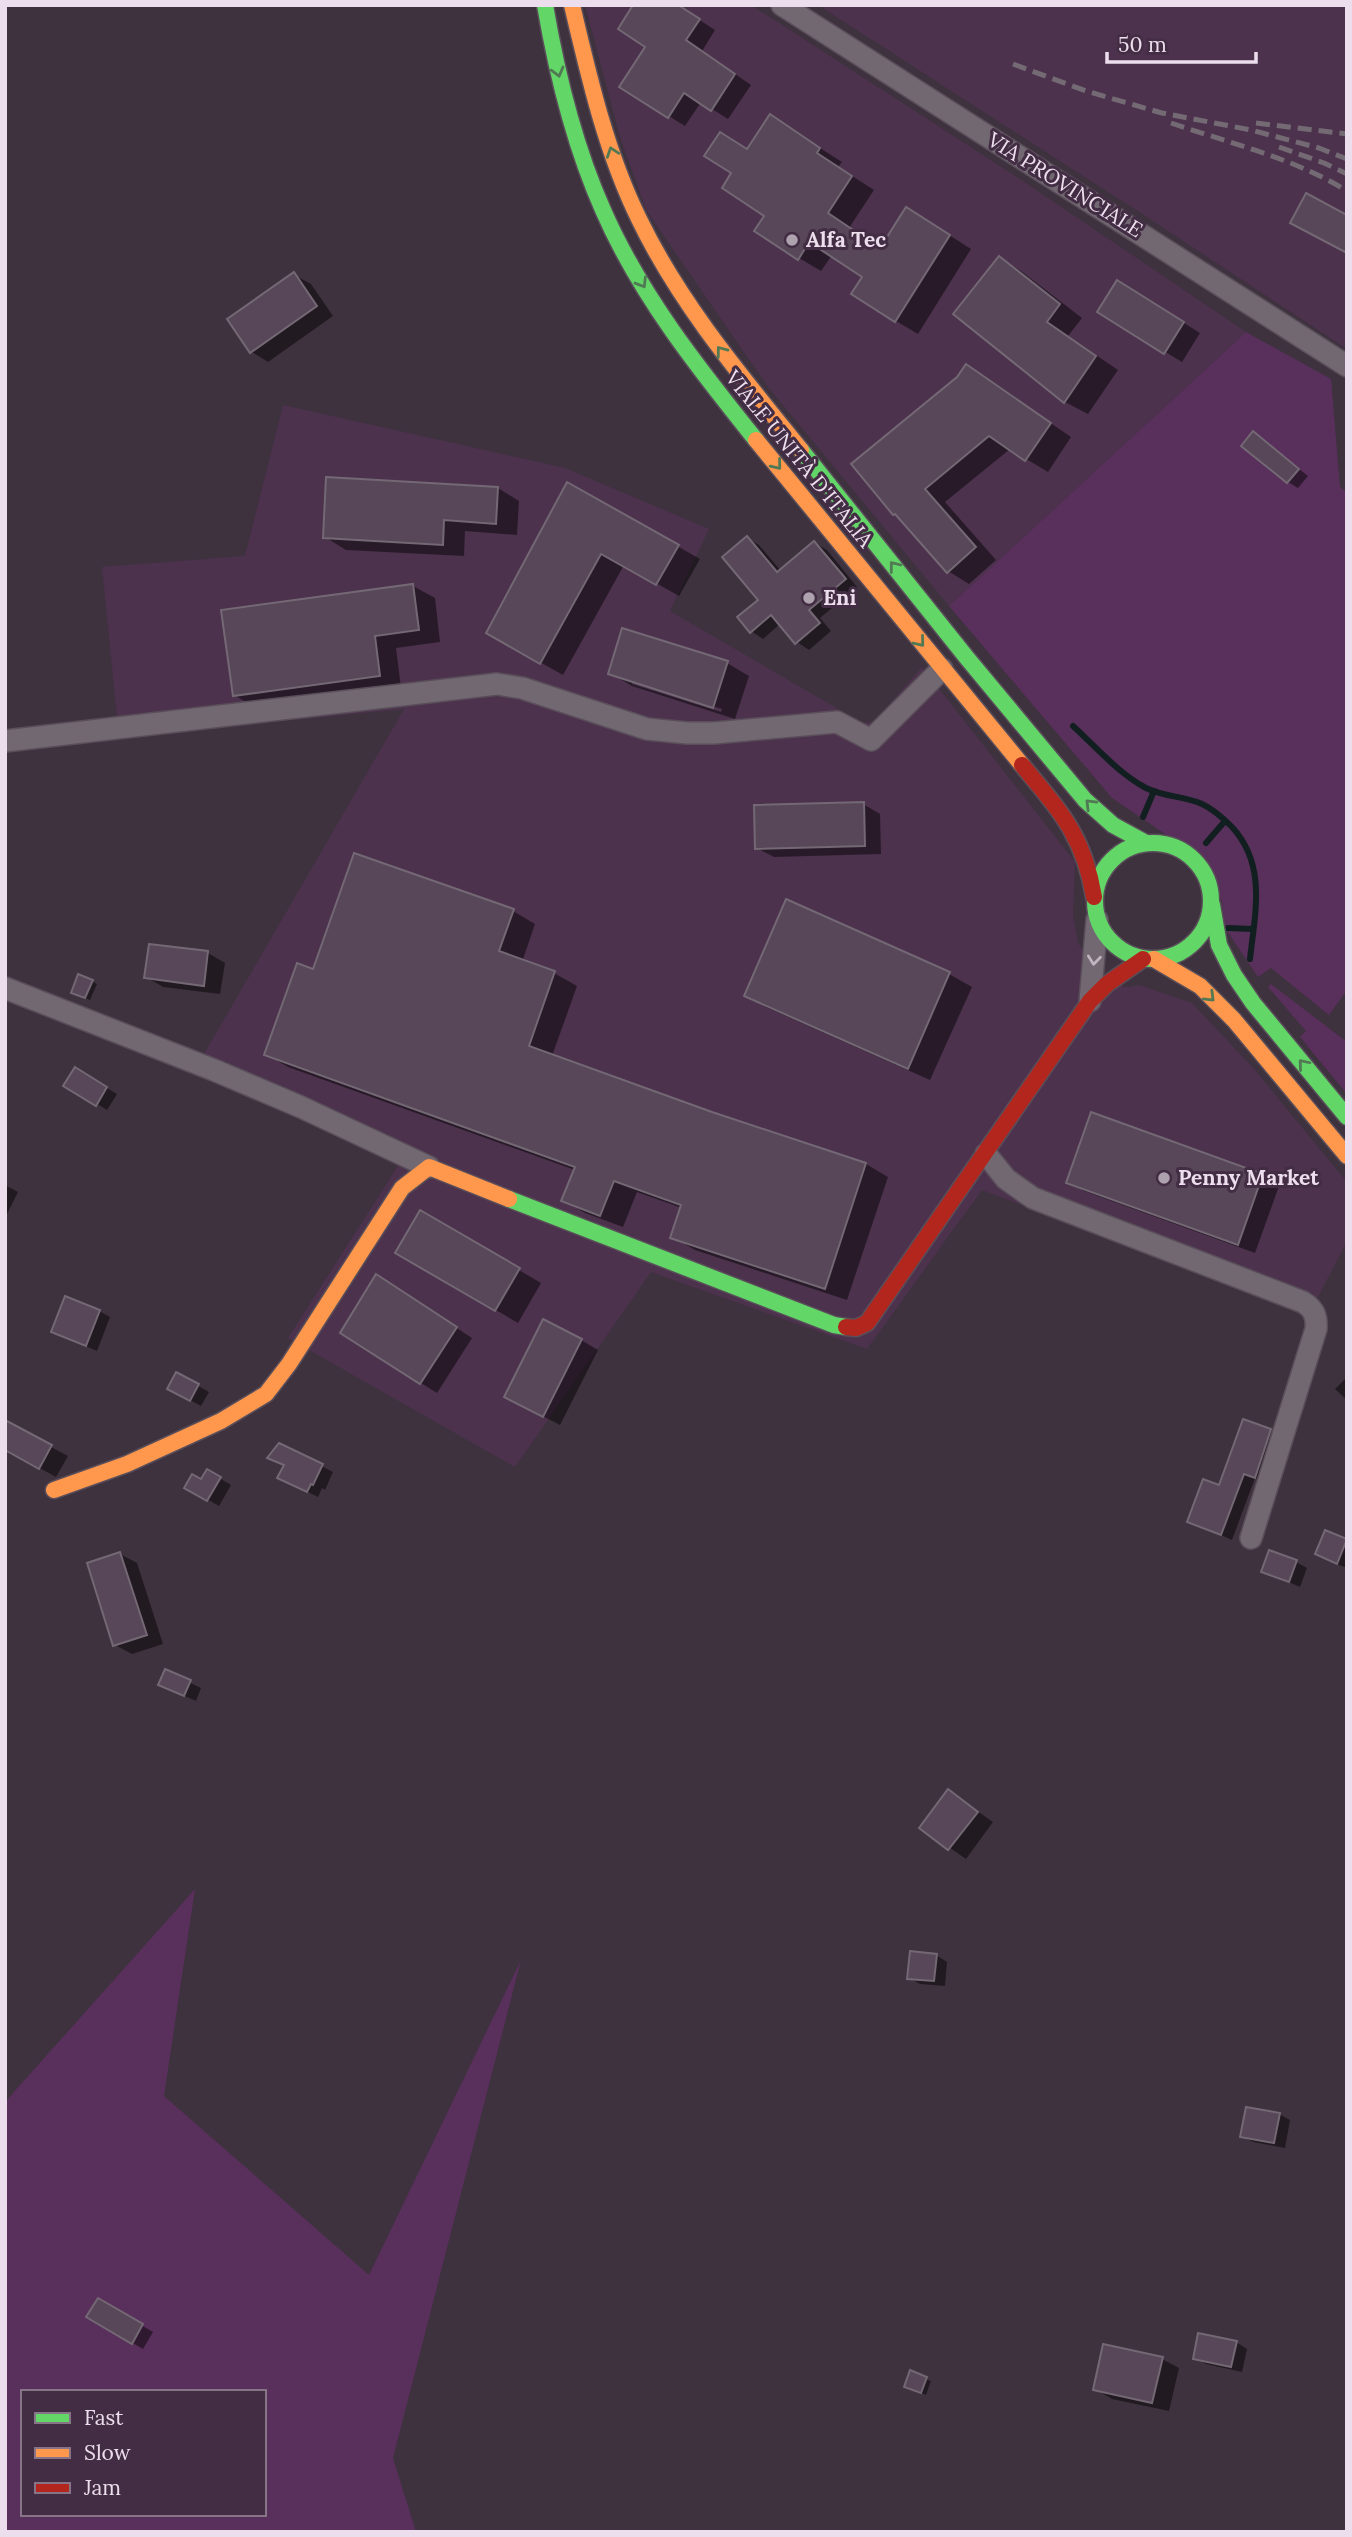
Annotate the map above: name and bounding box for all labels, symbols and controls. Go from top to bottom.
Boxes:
scale bar [1107,21,1256,65]
text: 50 m [1118,31,1167,58]
one-way arrow [550,66,564,78]
street label: VIA PROVINCIALE [982,125,1148,243]
one-way arrow [606,147,620,159]
place label: Alfa Tec [806,226,886,253]
marker: Alfa Tec [784,232,800,248]
one-way arrow [634,275,647,288]
one-way arrow [717,346,729,358]
street label: VIALE UNITÀ D'ITALIA [719,364,880,554]
one-way arrow [768,458,781,470]
one-way arrow [890,561,903,574]
place label: Eni [823,584,856,611]
marker: Eni [801,590,817,606]
one-way arrow [912,634,924,647]
one-way arrow [1085,799,1098,812]
one-way arrow [1086,955,1101,966]
one-way arrow [1202,988,1215,1001]
one-way arrow [1299,1060,1312,1072]
place label: Penny Market [1178,1164,1319,1191]
marker: Penny Market [1156,1170,1172,1186]
legend [21,2390,266,2516]
text: Fast [84,2404,124,2431]
text: Slow [84,2439,131,2466]
text: Jam [83,2474,121,2501]

